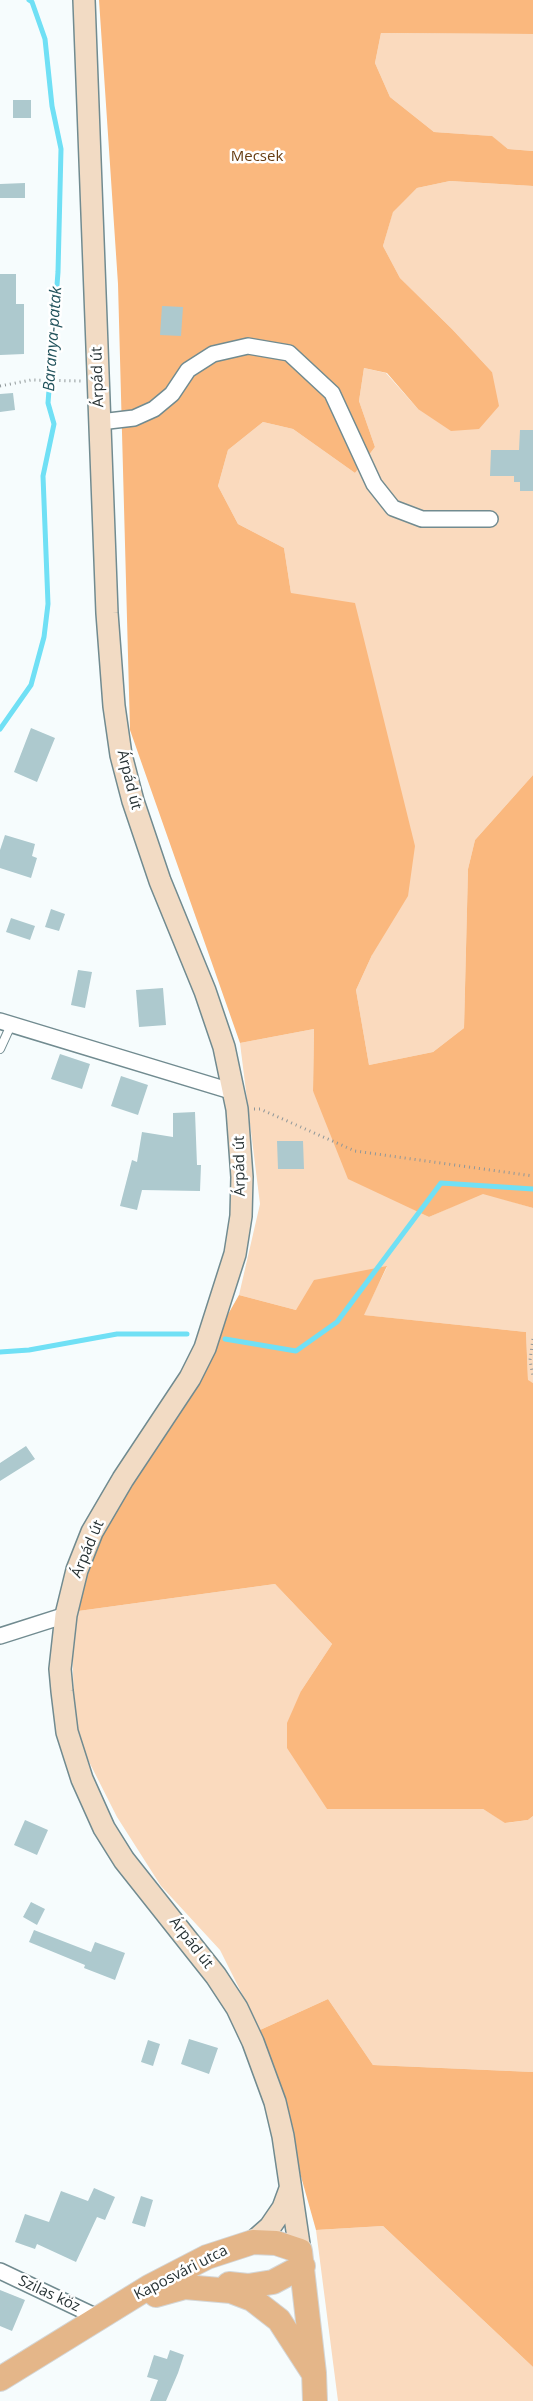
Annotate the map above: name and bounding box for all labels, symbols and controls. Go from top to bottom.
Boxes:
park label: Mecsek [231,148,283,166]
water label: Baranya-patak [40,286,66,392]
street label: Árpád út [88,346,108,408]
street label: Árpád út [113,748,145,812]
street label: Árpád út [230,1135,250,1197]
street label: Árpád út [68,1518,108,1580]
street label: Árpád út [165,1914,217,1972]
street label: Kaposvári utca [131,2242,231,2304]
street label: Szilas köz [15,2272,83,2316]

